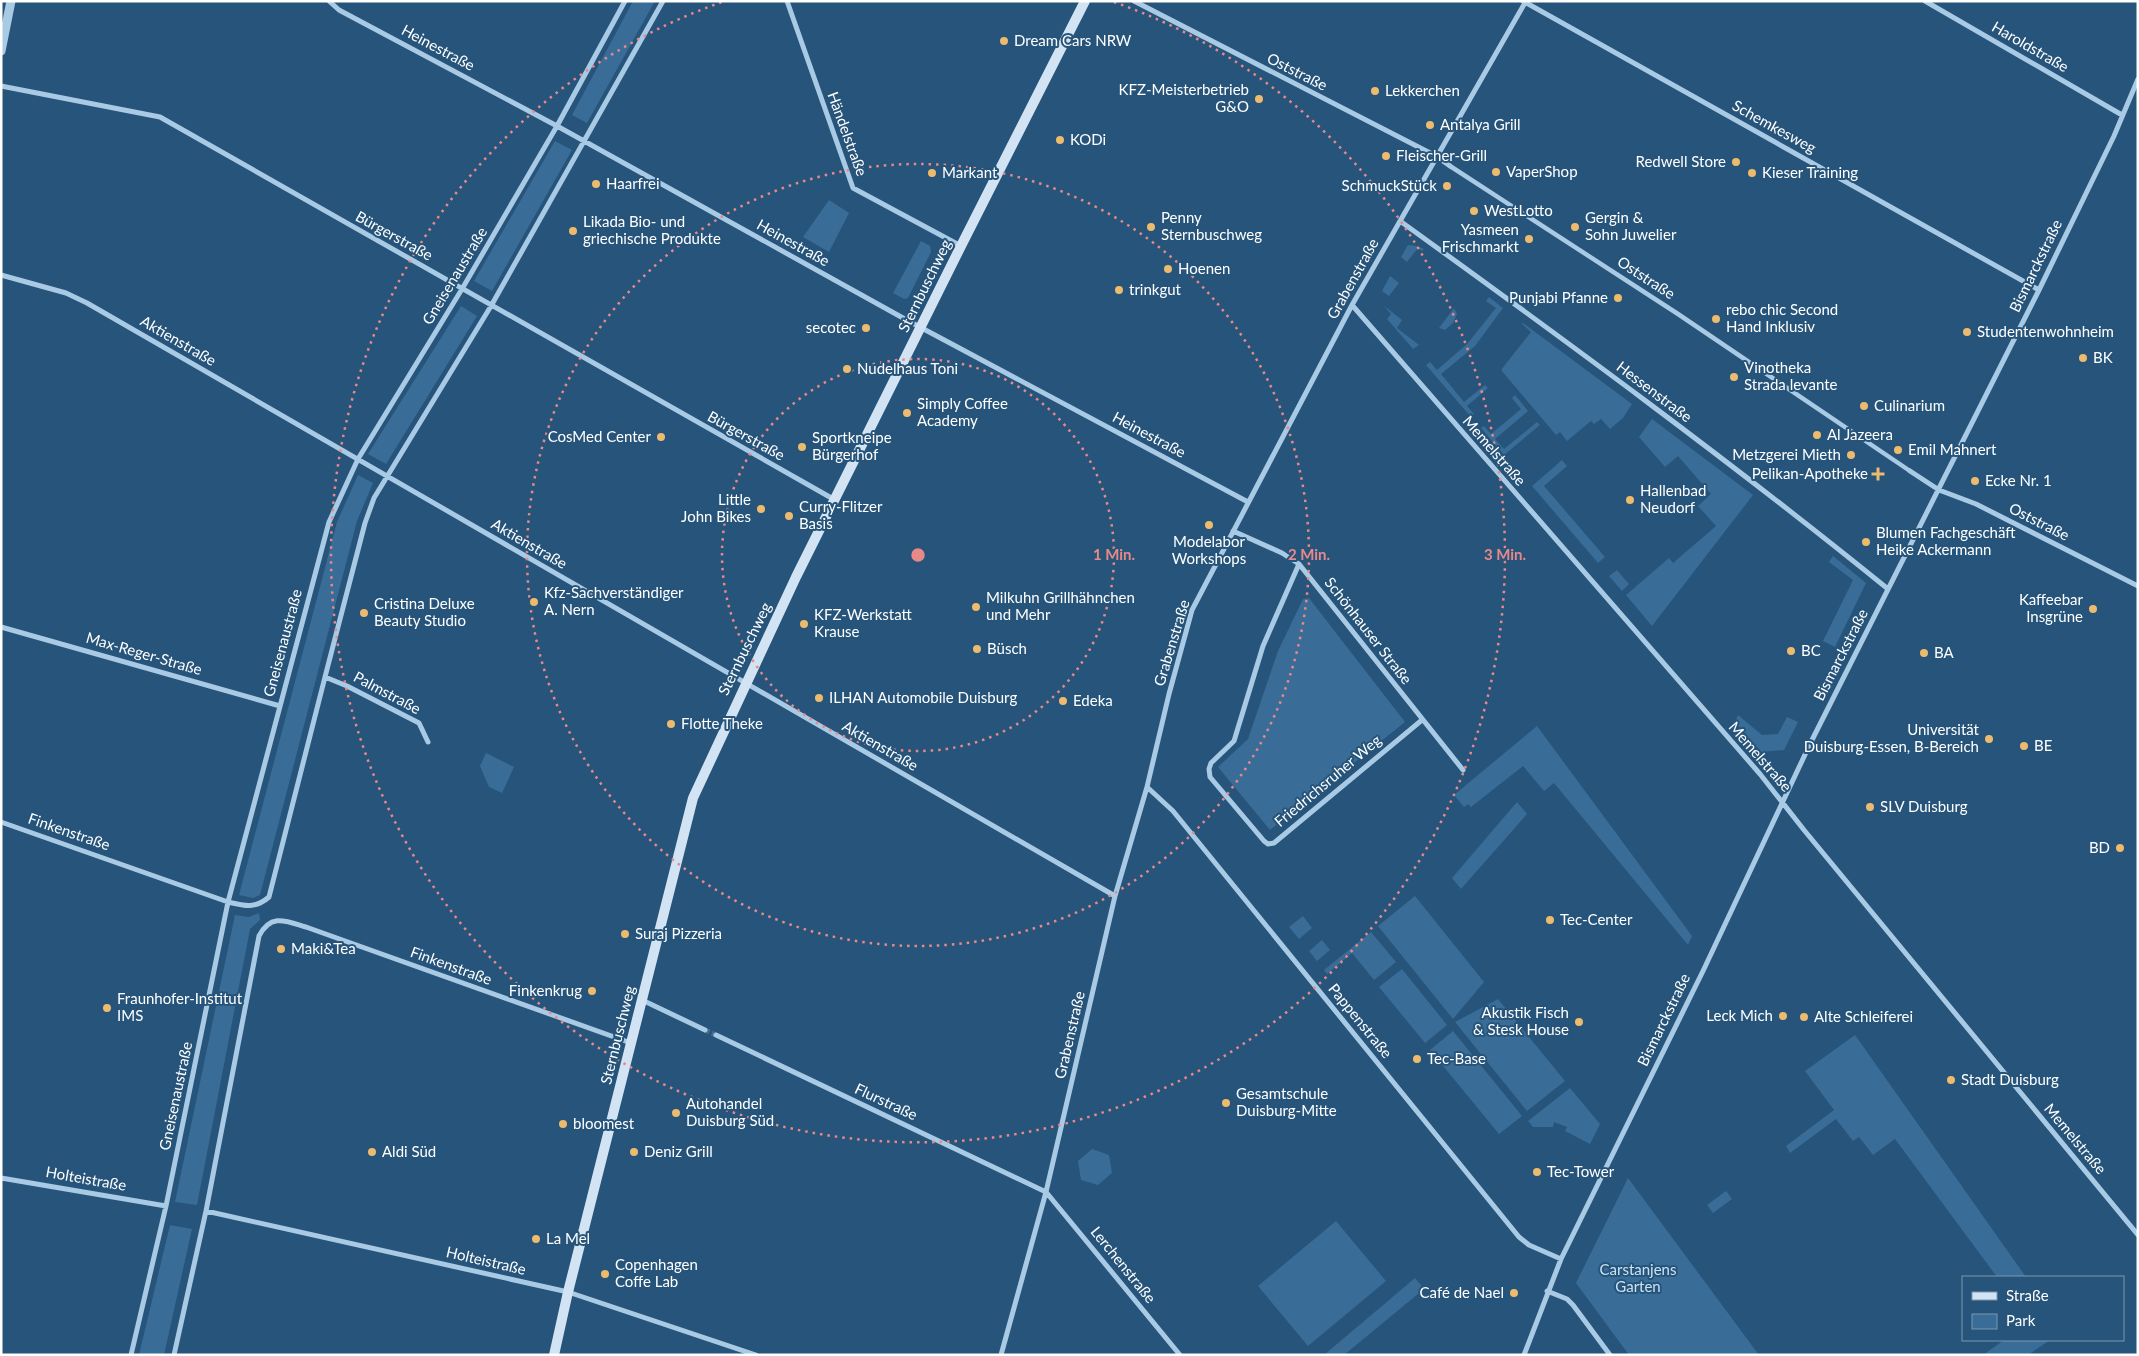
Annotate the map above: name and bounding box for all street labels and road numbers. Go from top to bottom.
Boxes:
street label: Haroldstraße [1989,17,2072,75]
street label: Heinestraße [399,20,478,74]
street label: Oststraße [1264,48,1331,94]
street label: Händelstraße [824,89,872,178]
street label: Schemkesweg [1729,96,1820,157]
street label: Bürgerstraße [353,207,436,264]
street label: Heinestraße [754,215,833,270]
street label: Bismarckstraße [2005,216,2065,315]
street label: Gneisenaustraße [418,223,490,328]
street label: Grabenstraße [1323,235,1382,322]
street label: Sternbuschweg [894,236,954,335]
street label: Oststraße [1614,252,1679,302]
street label: Aktienstraße [137,311,220,369]
street label: Hessenstraße [1613,357,1696,425]
street label: Bürgerstraße [705,407,788,464]
street label: Heinestraße [1110,407,1189,461]
street label: Memelstraße [1460,412,1530,489]
street label: Oststraße [2006,498,2073,544]
street label: Aktienstraße [488,514,571,572]
street label: Schönhauser Straße [1321,573,1416,687]
street label: Gneisenaustraße [259,587,305,698]
street label: Grabenstraße [1149,597,1193,688]
street label: Sternbuschweg [714,599,774,698]
street label: Bismarckstraße [1809,606,1871,703]
street label: Max-Reger-Straße [84,628,204,678]
street label: Palmstraße [351,667,424,717]
street label: Aktienstraße [839,716,922,774]
street label: Memelstraße [1726,718,1796,795]
street label: Friedrichsruher Weg [1270,730,1384,830]
street label: Finkenstraße [26,809,113,853]
street label: Finkenstraße [408,942,495,988]
street label: Bismarckstraße [1633,970,1693,1069]
street label: Pappenstraße [1325,979,1396,1061]
street label: Sternbuschweg [596,983,638,1086]
street label: Grabenstraße [1050,989,1088,1080]
street label: Gneisenaustraße [155,1040,195,1152]
street label: Flurstraße [852,1079,921,1123]
street label: Memelstraße [2041,1099,2111,1177]
street label: Holteistraße [45,1162,128,1194]
street label: Lerchenstraße [1087,1222,1160,1306]
street label: Holteistraße [445,1242,528,1278]

